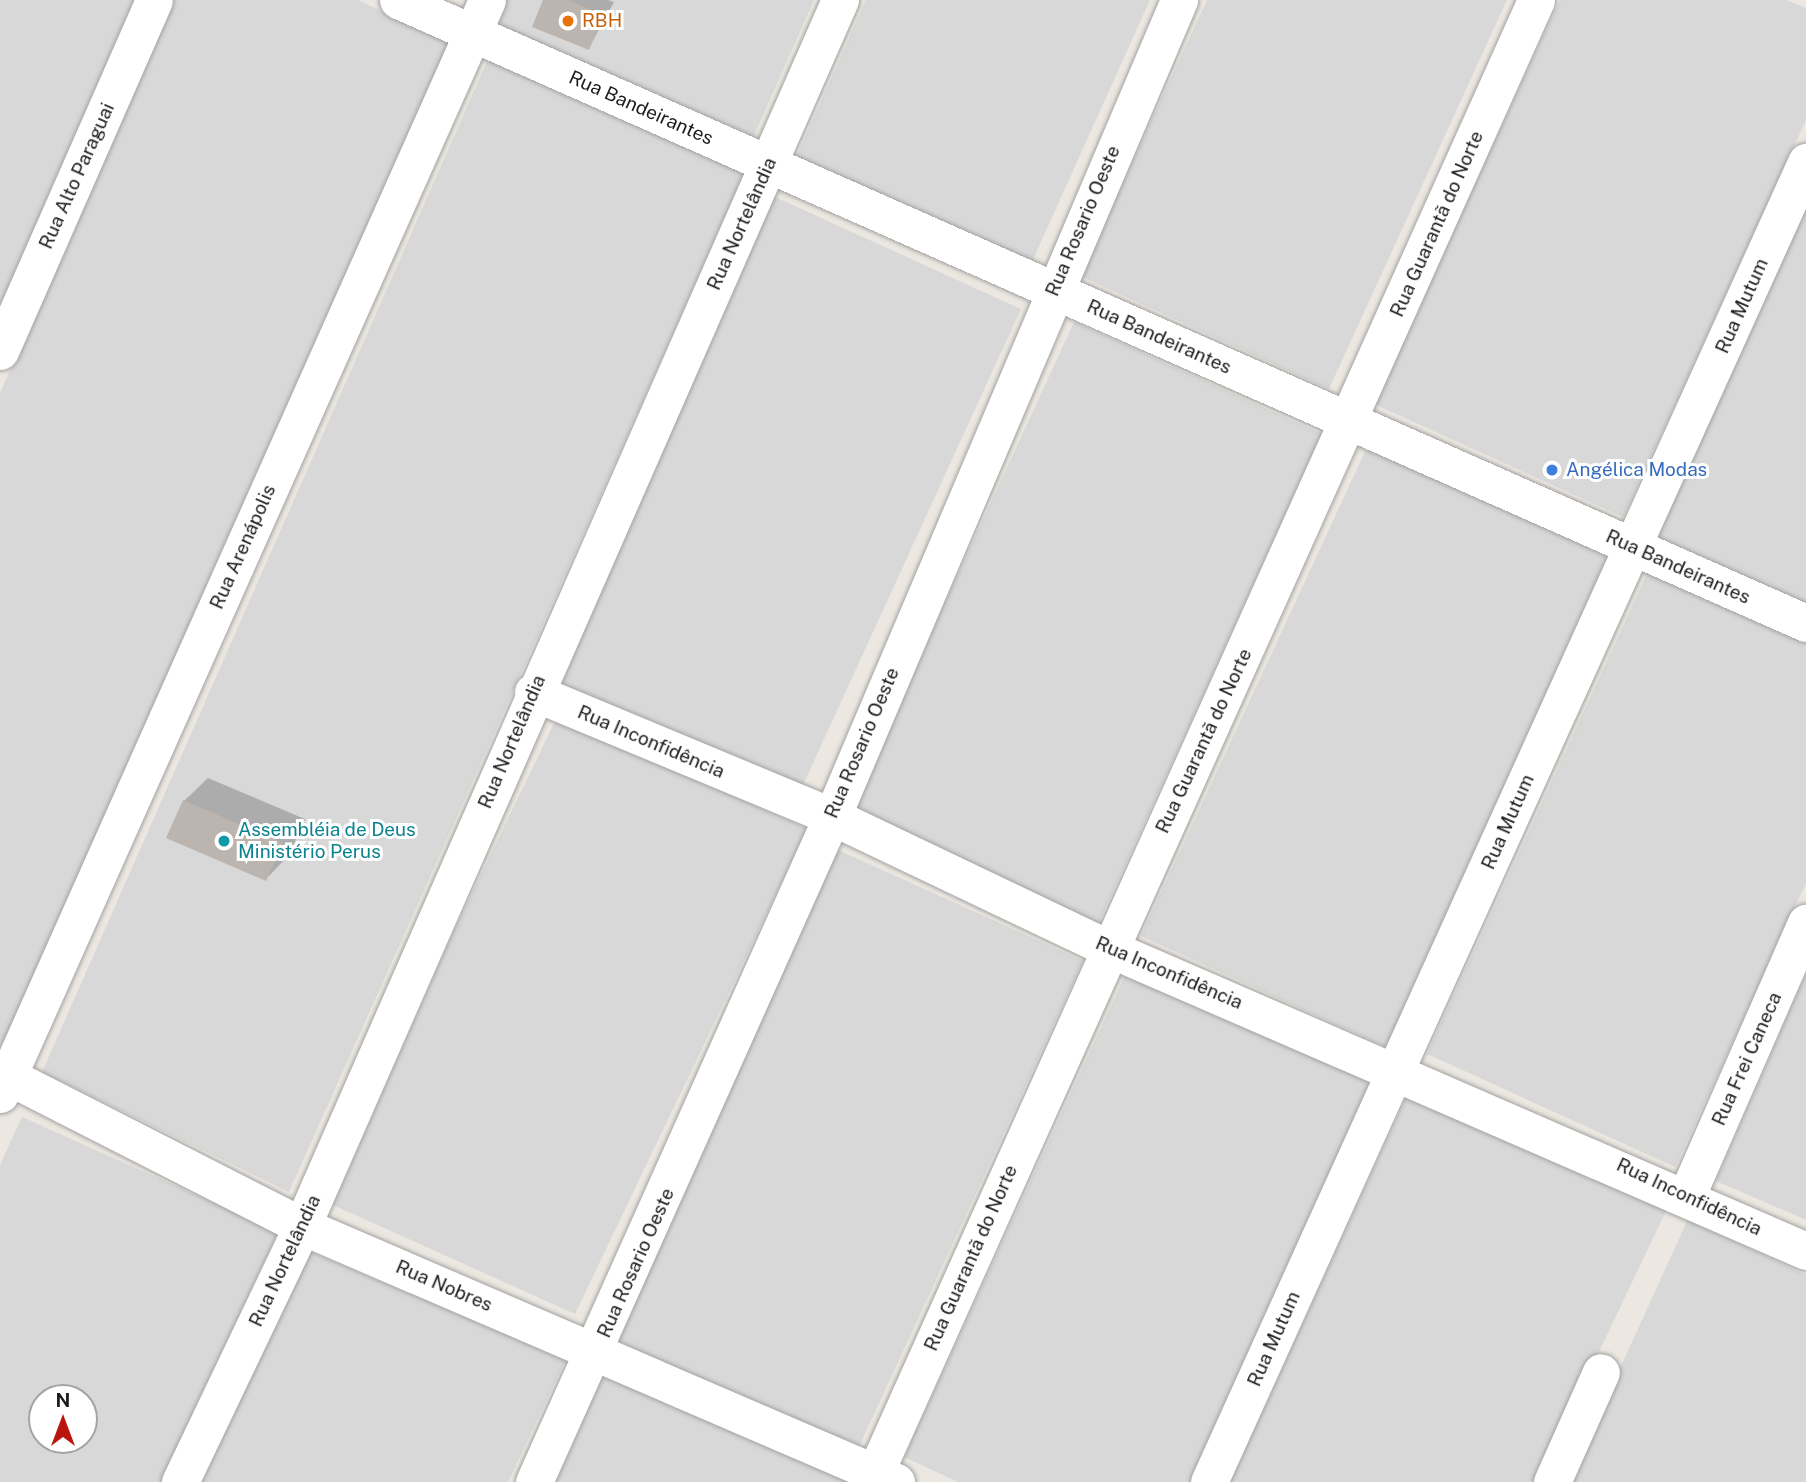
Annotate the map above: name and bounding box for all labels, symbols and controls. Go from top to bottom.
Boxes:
place label: RBH [582,10,622,32]
marker: RBH [560,13,576,29]
street label: Rua Bandeirantes [565,66,717,150]
street label: Rua Alto Paraguai [35,99,119,253]
street label: Rua Guarantã do Norte [1386,127,1488,321]
street label: Rua Rosario Oeste [1041,142,1125,300]
street label: Rua Nortelândia [703,154,781,294]
street label: Rua Mutum [1711,255,1773,357]
street label: Rua Bandeirantes [1083,295,1235,379]
place label: Angélica Modas [1566,459,1707,481]
marker: Angélica Modas [1544,462,1560,478]
street label: Rua Arenápolis [205,481,281,613]
street label: Rua Bandeirantes [1602,525,1754,609]
street label: Rua Guarantã do Norte [1151,645,1257,837]
street label: Rua Rosario Oeste [820,664,904,822]
street label: Rua Nortelândia [474,672,550,812]
street label: Rua Inconfidência [574,701,728,783]
street label: Rua Mutum [1477,771,1539,873]
place label: Assembléia de Deus Ministério Perus [238,819,416,863]
marker: Assembléia de Deus Ministério Perus [216,833,232,849]
street label: Rua Inconfidência [1092,932,1246,1014]
street label: Rua Frei Caneca [1707,989,1787,1129]
street label: Rua Inconfidência [1613,1153,1765,1241]
street label: Rua Guarantã do Norte [920,1161,1022,1355]
street label: Rua Rosario Oeste [593,1185,679,1341]
street label: Rua Nortelândia [245,1192,325,1330]
street label: Rua Nobres [392,1255,496,1317]
street label: Rua Mutum [1243,1288,1305,1390]
north arrow [28,1384,98,1454]
text: N [56,1389,70,1411]

